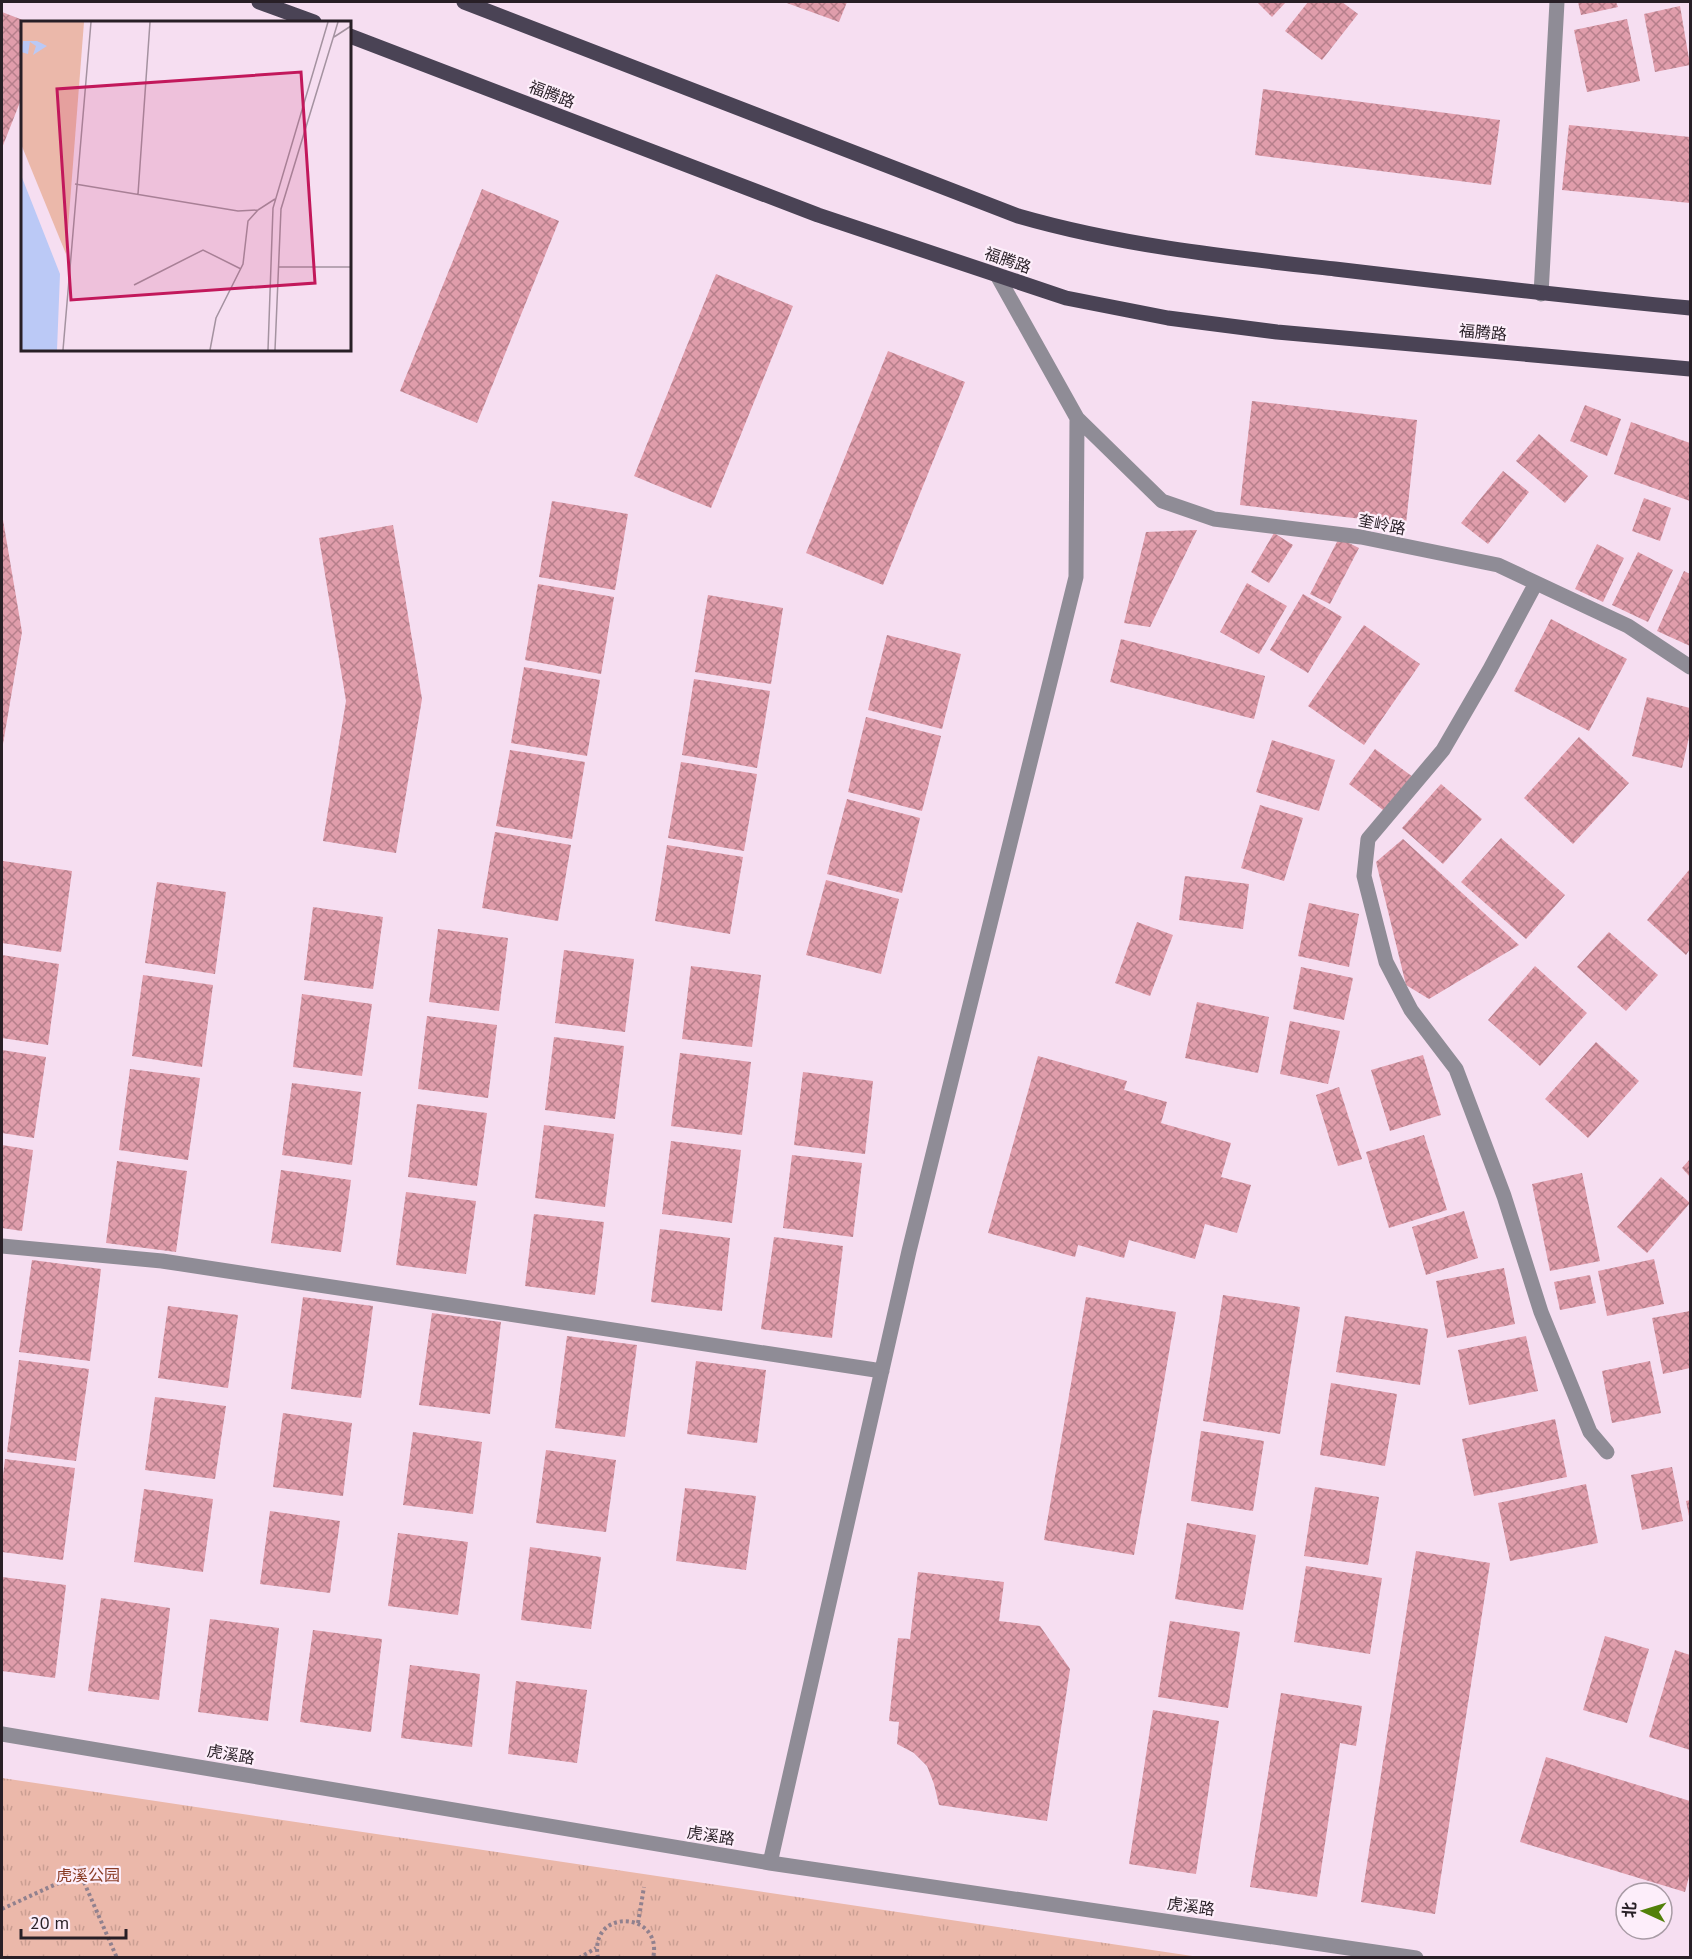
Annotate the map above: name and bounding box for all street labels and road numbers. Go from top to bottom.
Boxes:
street label: 福腾路 [526,76,578,112]
street label: 福腾路 [982,243,1034,277]
street label: 福腾路 [1458,320,1508,344]
street label: 奎岭路 [1357,510,1407,538]
street label: 虎溪路 [206,1740,256,1768]
street label: 虎溪路 [686,1821,736,1849]
street label: 虎溪路 [1166,1893,1216,1919]

